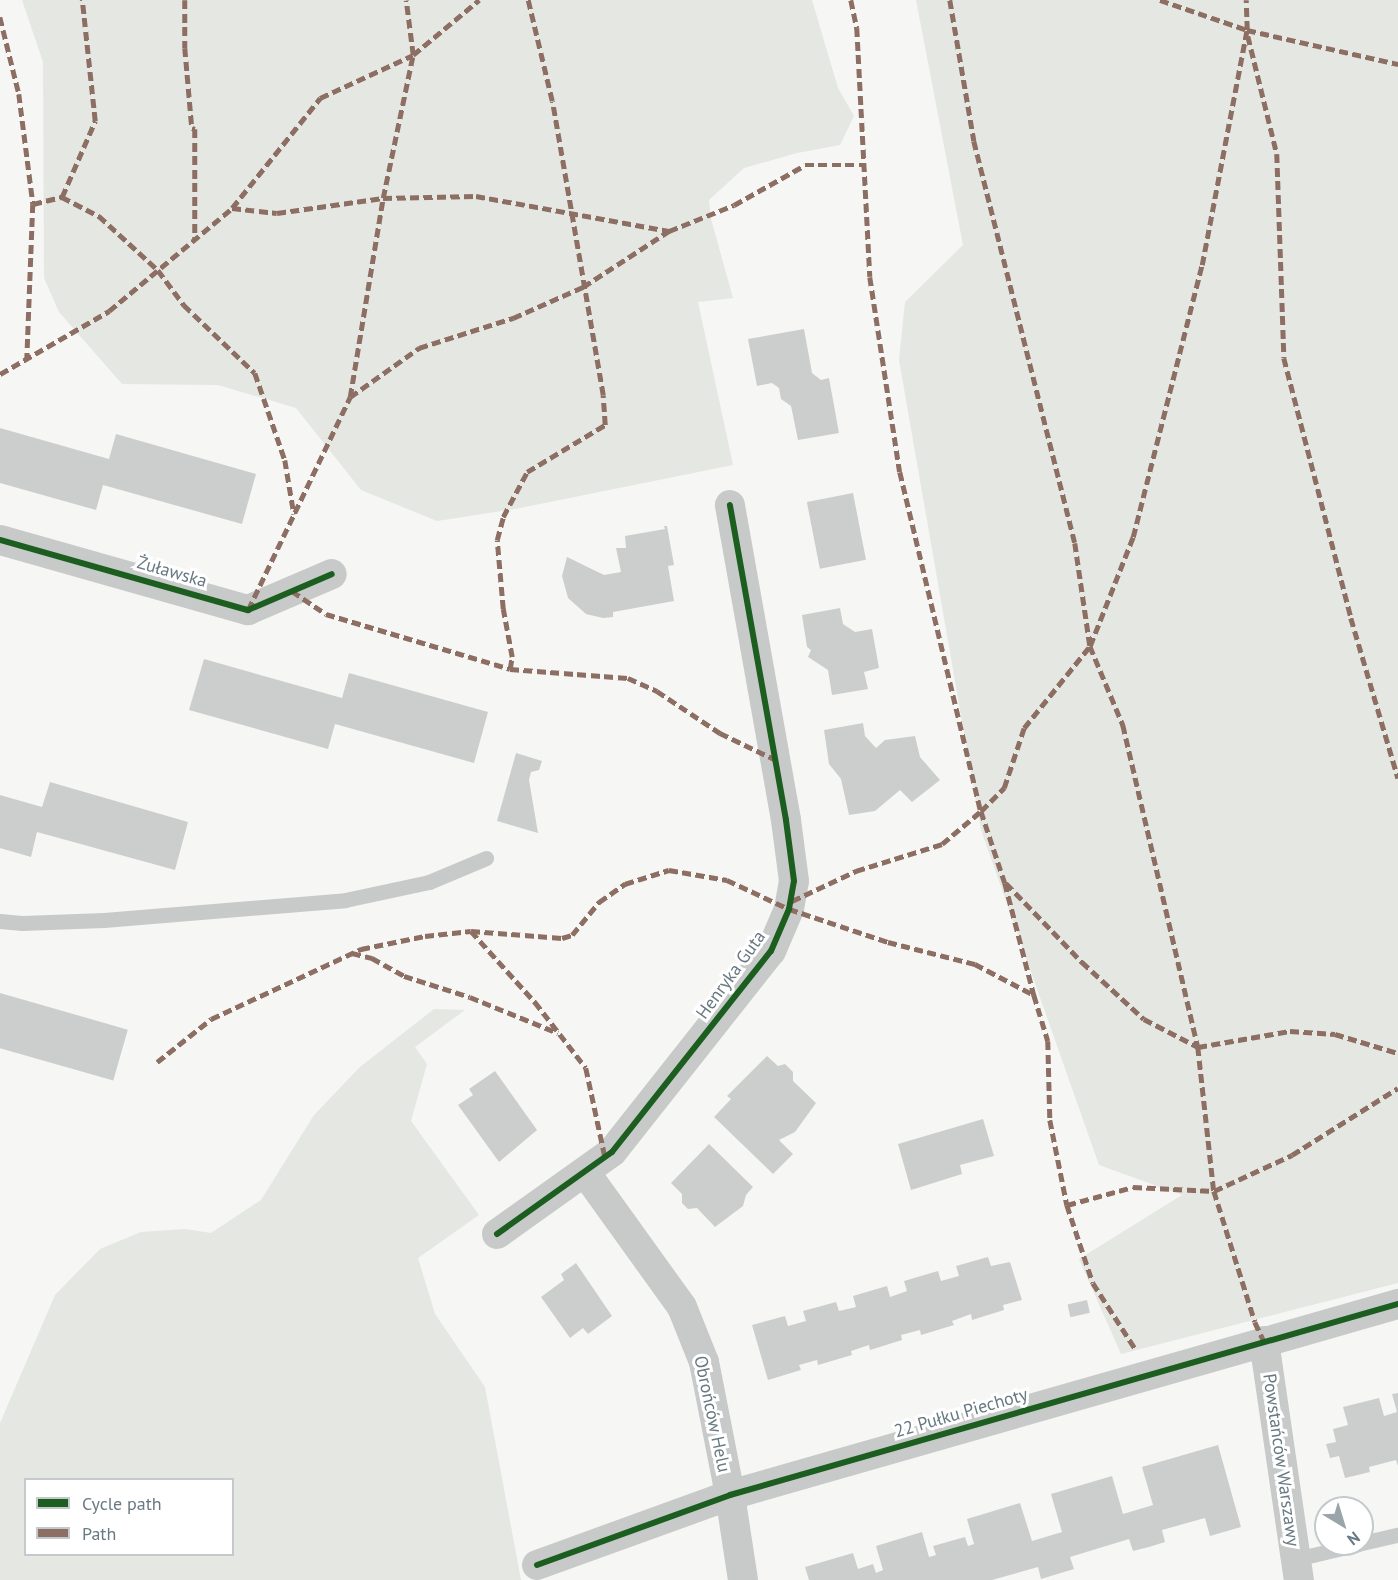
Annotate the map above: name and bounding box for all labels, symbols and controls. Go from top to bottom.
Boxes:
street label: Żuławska [135,552,209,592]
street label: Henryka Guta [692,927,770,1023]
street label: Obrońców Helu [689,1354,735,1474]
street label: Powstańców Warszawy [1258,1372,1304,1548]
street label: 22 Pułku Piechoty [892,1384,1030,1442]
legend [24,1478,234,1556]
text: Cycle path [82,1492,162,1515]
north arrow [1314,1496,1374,1556]
text: Path [82,1522,116,1545]
text: N [1344,1527,1364,1550]

